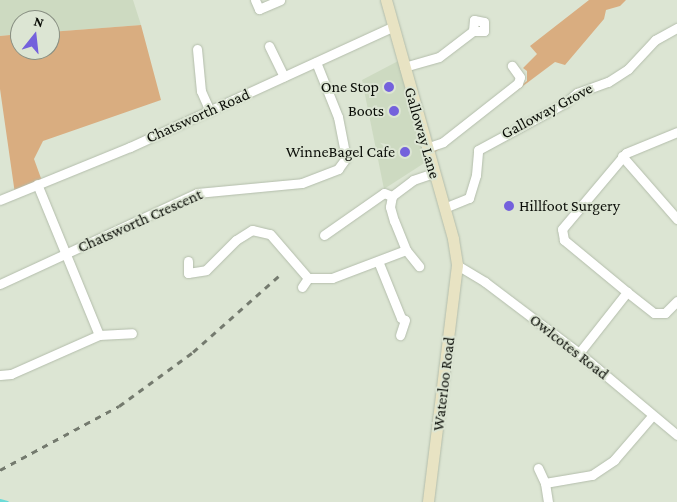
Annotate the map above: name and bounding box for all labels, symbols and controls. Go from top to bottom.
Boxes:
north arrow [10,10,60,60]
text: N [32,13,46,31]
place label: One Stop [321,77,379,97]
street label: Galloway Grove [498,79,596,143]
marker: One Stop [383,81,395,93]
street label: Chatsworth Road [143,85,253,147]
street label: Galloway Lane [400,85,444,181]
place label: Boots [348,101,384,121]
marker: Boots [388,105,400,117]
place label: WinneBagel Cafe [286,142,395,162]
marker: WinneBagel Cafe [399,146,411,158]
street label: Chatsworth Crescent [75,185,205,257]
place label: Hillfoot Surgery [519,196,620,216]
marker: Hillfoot Surgery [503,200,515,212]
street label: Owlcotes Road [526,310,612,384]
street label: Waterloo Road [429,336,459,432]

